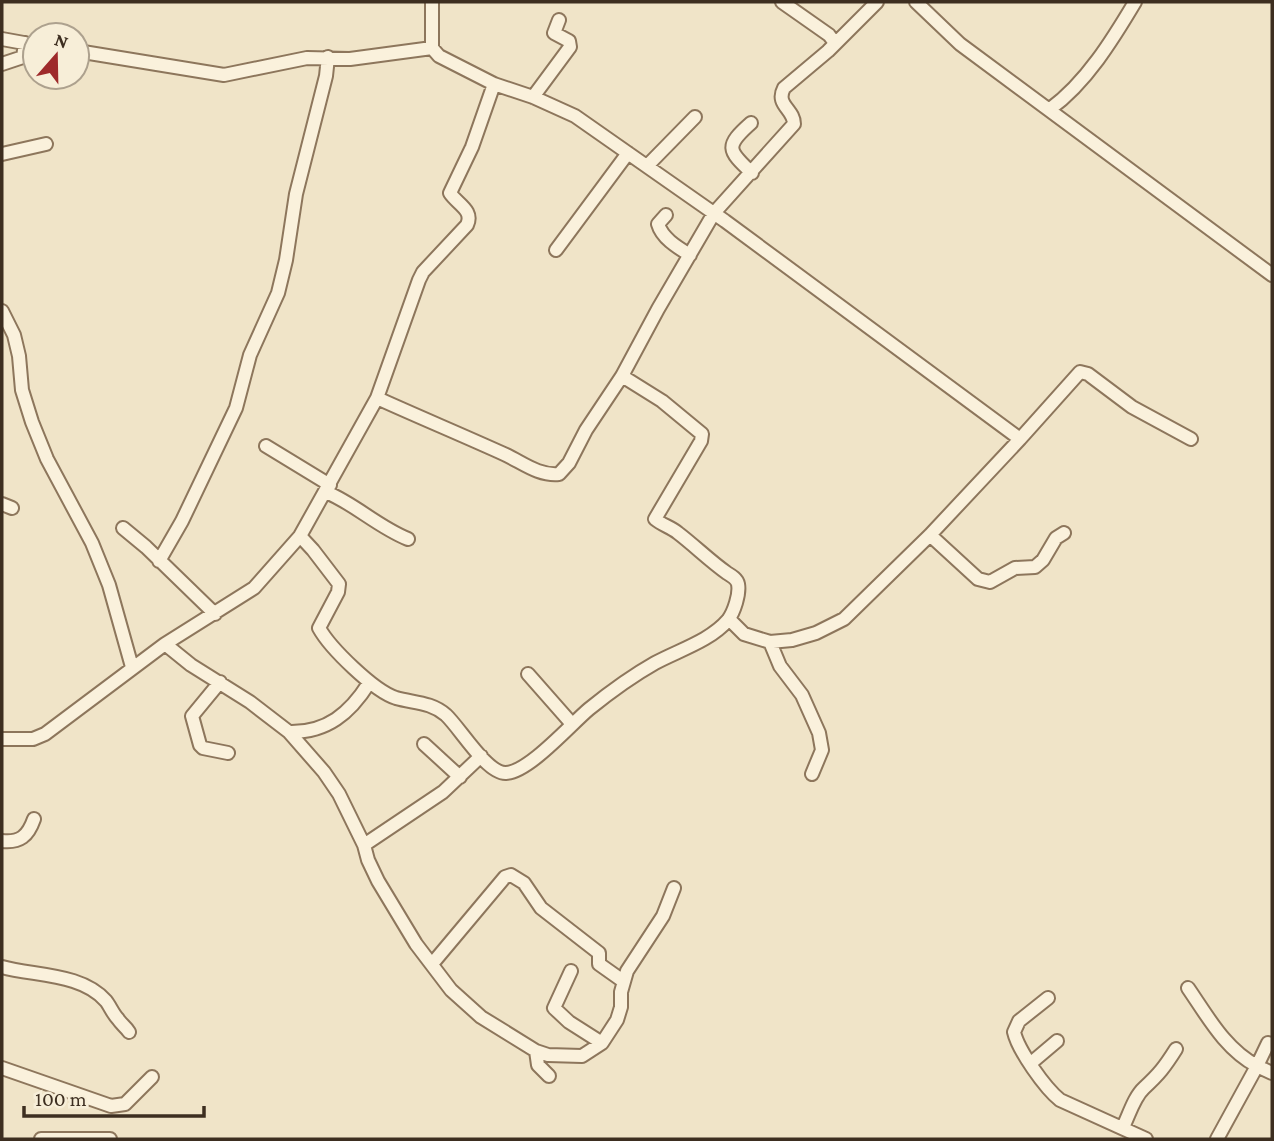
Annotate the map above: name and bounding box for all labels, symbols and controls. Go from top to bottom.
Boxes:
north arrow [21,21,91,91]
text: N [52,28,71,53]
scale bar [24,1074,205,1118]
text: 100 m [35,1087,87,1111]

